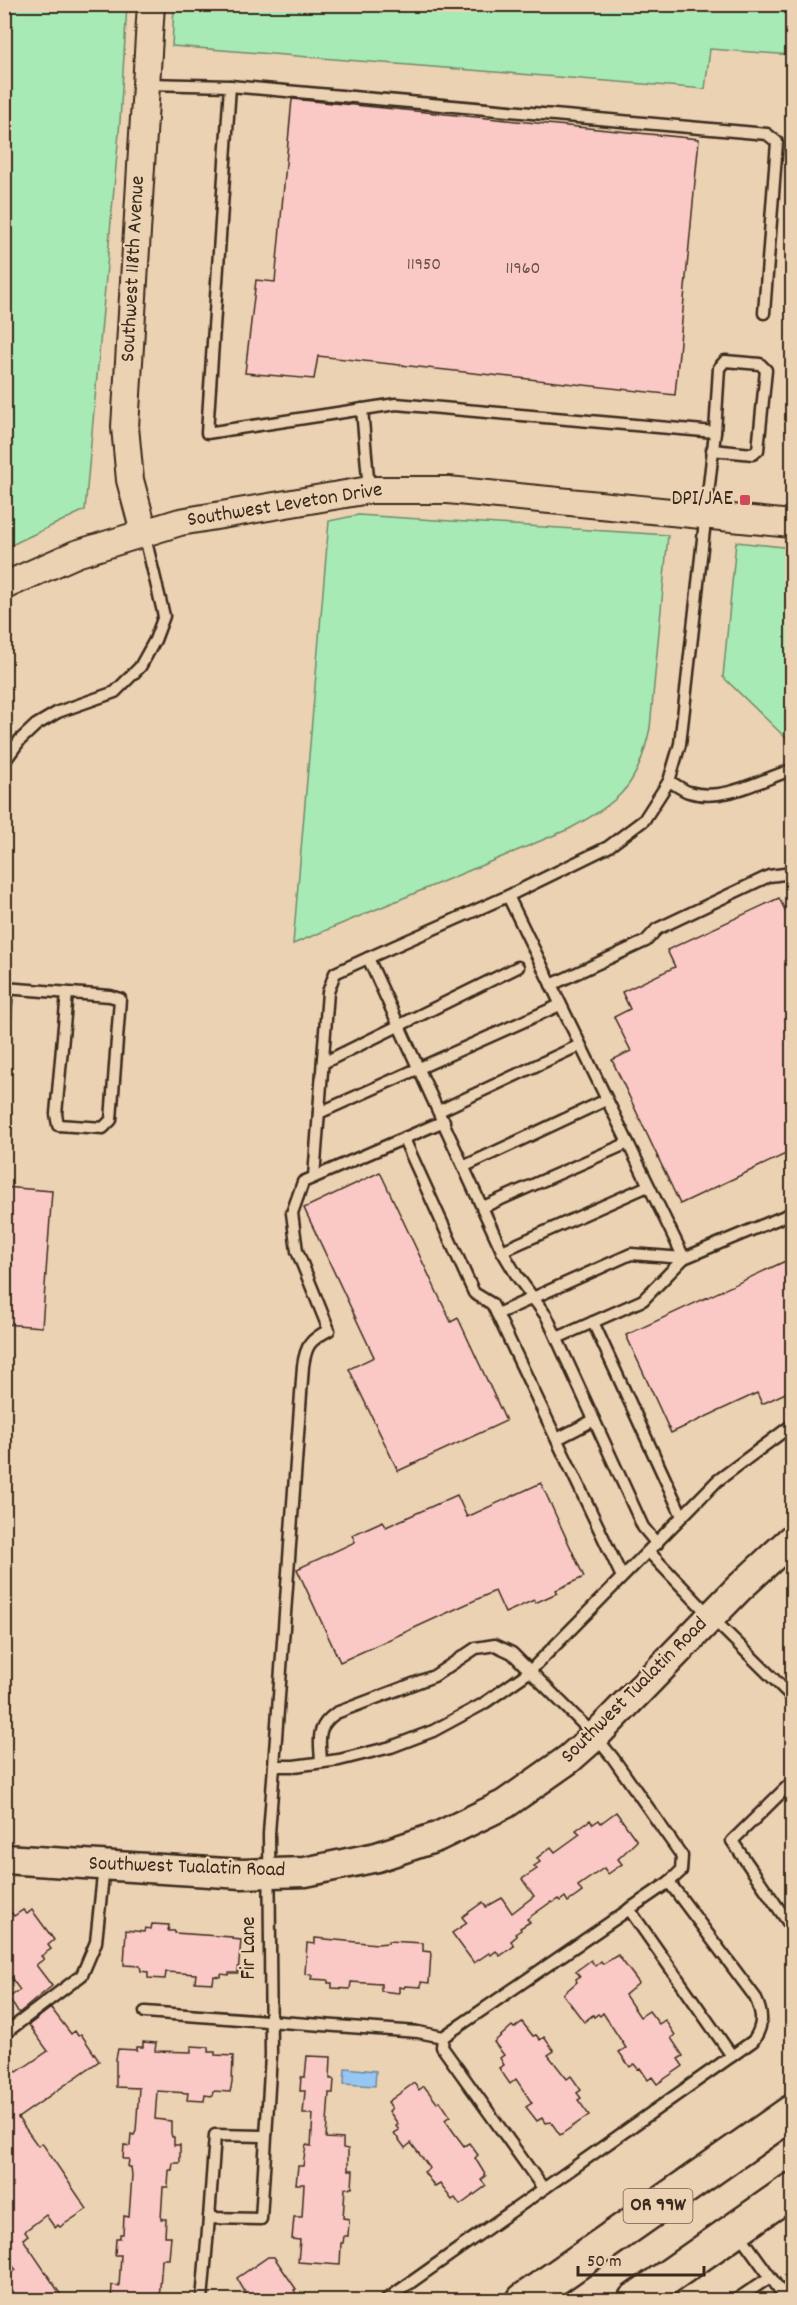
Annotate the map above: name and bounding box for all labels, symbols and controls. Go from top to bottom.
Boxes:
street label: Southwest 118th Avenue [114,175,154,363]
house number: 11950 [407,253,441,278]
house number: 11960 [506,257,540,282]
street label: Southwest Leveton Drive [185,476,385,536]
place label: DPI/JAE [671,485,733,515]
marker: DPI/JAE [738,493,752,507]
street label: Southwest Tualatin Road [555,1611,715,1771]
street label: Southwest Tualatin Road [88,1850,286,1886]
street label: Fir Lane [235,1916,265,1980]
road number: OR 99W [624,2189,692,2223]
scale bar [578,2239,704,2277]
text: 50 m [587,2250,622,2275]

